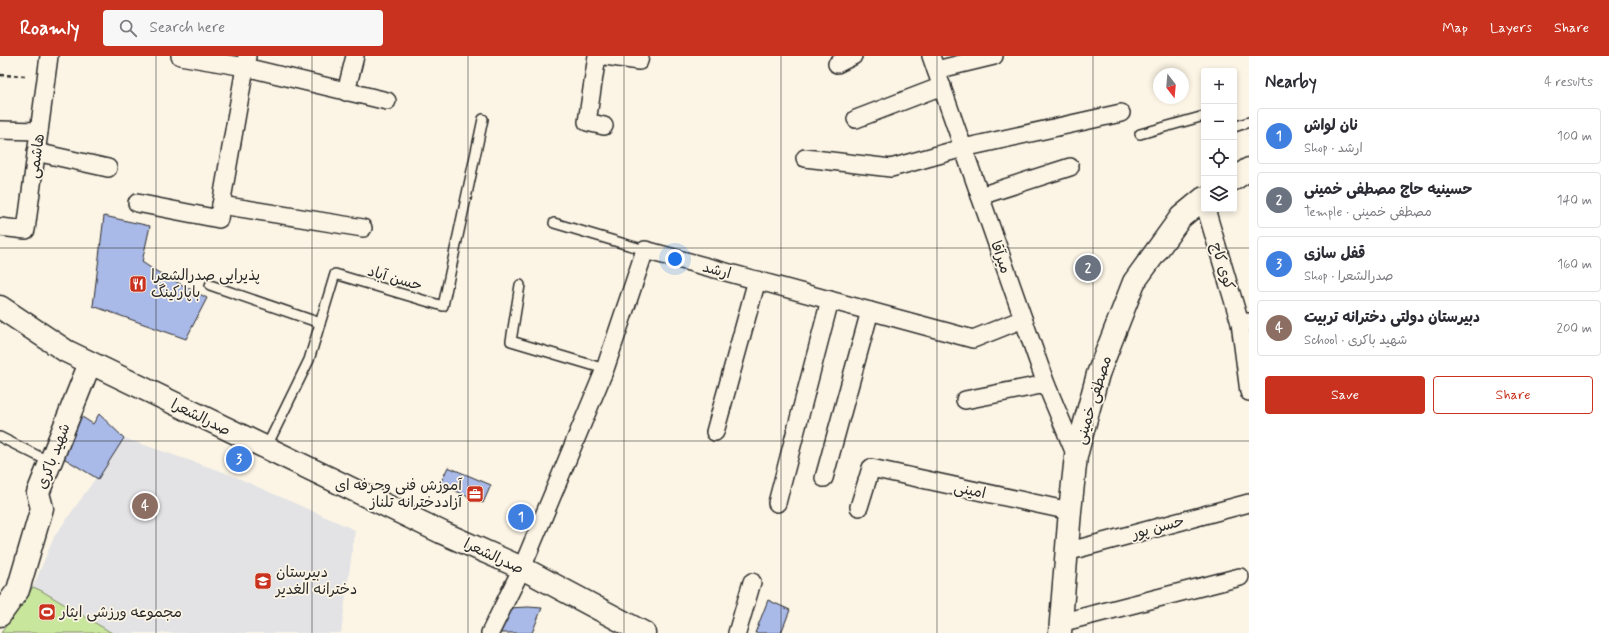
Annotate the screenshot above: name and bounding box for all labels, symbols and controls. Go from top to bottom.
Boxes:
search box [103,10,383,46]
text: Roamly [20,16,79,41]
icon: search [117,17,139,39]
text: Search here [149,18,225,38]
text: Map [1442,19,1468,37]
text: Layers [1490,19,1532,37]
text: Share [1554,19,1589,37]
north arrow [1153,68,1189,104]
map controls [1201,68,1237,212]
button: + [1201,68,1237,104]
text: Nearby [1265,71,1317,93]
text: 4 results [1544,74,1593,91]
button: − [1201,104,1237,140]
text: نان لواش [1304,116,1358,136]
text: 1 [1276,128,1282,145]
text: 100 m [1557,128,1592,145]
street label: هاشمی [24,132,50,180]
button: locate [1201,140,1237,176]
text: Shop · ارشد [1304,140,1363,157]
button: layers [1201,176,1237,212]
text: حسینیه حاج مصطفی خمینی [1304,180,1472,200]
text: 2 [1276,192,1282,209]
text: 140 m [1557,192,1592,209]
text: Temple · مصطفی خمینی [1304,204,1432,221]
street label: میرآقا [985,238,1015,276]
street label: کوی کاج [1205,240,1239,292]
text: قفل سازی [1304,244,1365,264]
your location [665,249,685,269]
pin: 2 [1075,253,1101,283]
text: 3 [1276,256,1282,273]
text: 160 m [1557,256,1592,273]
street label: ارشد [700,258,733,284]
street label: حسن آباد [365,262,424,296]
place label: پذیرایی صدرالشعرا باپارکینگ [151,266,260,303]
text: Shop · صدرالشعرا [1304,268,1393,285]
restaurant icon: پذیرایی صدرالشعرا باپارکینگ [128,274,148,294]
text: دبیرستان دولتی دخترانه تربیت [1304,308,1480,328]
text: 4 [1275,320,1283,337]
text: 200 m [1557,320,1592,337]
text: School · شهید باکری [1304,332,1407,349]
street label: مصطفی خمینی [1071,353,1117,447]
button: Save [1265,376,1425,414]
button: Share [1433,376,1593,414]
street label: صدرالشعرا [167,395,234,441]
street label: شهید باکری [32,421,76,492]
pin: 3 [226,444,252,474]
place label: آموزش فنی وحرفه ای آزاددخترانه تلناز [335,476,463,513]
street label: امینی [952,478,987,504]
office icon: آموزش فنی وحرفه ای آزاددخترانه تلناز [465,484,485,504]
pin: 4 [132,491,158,521]
pin: 1 [508,502,534,532]
street label: حسن پور [1129,511,1187,545]
street label: صدرالشعرا [460,534,527,580]
place label: دبیرستان دخترانه الغدیر [274,563,357,600]
school or university icon: دبیرستان دخترانه الغدیر [253,571,273,591]
sports icon: مجموعه ورزشی ایثار [37,602,57,622]
place label: مجموعه ورزشی ایثار [59,603,182,623]

